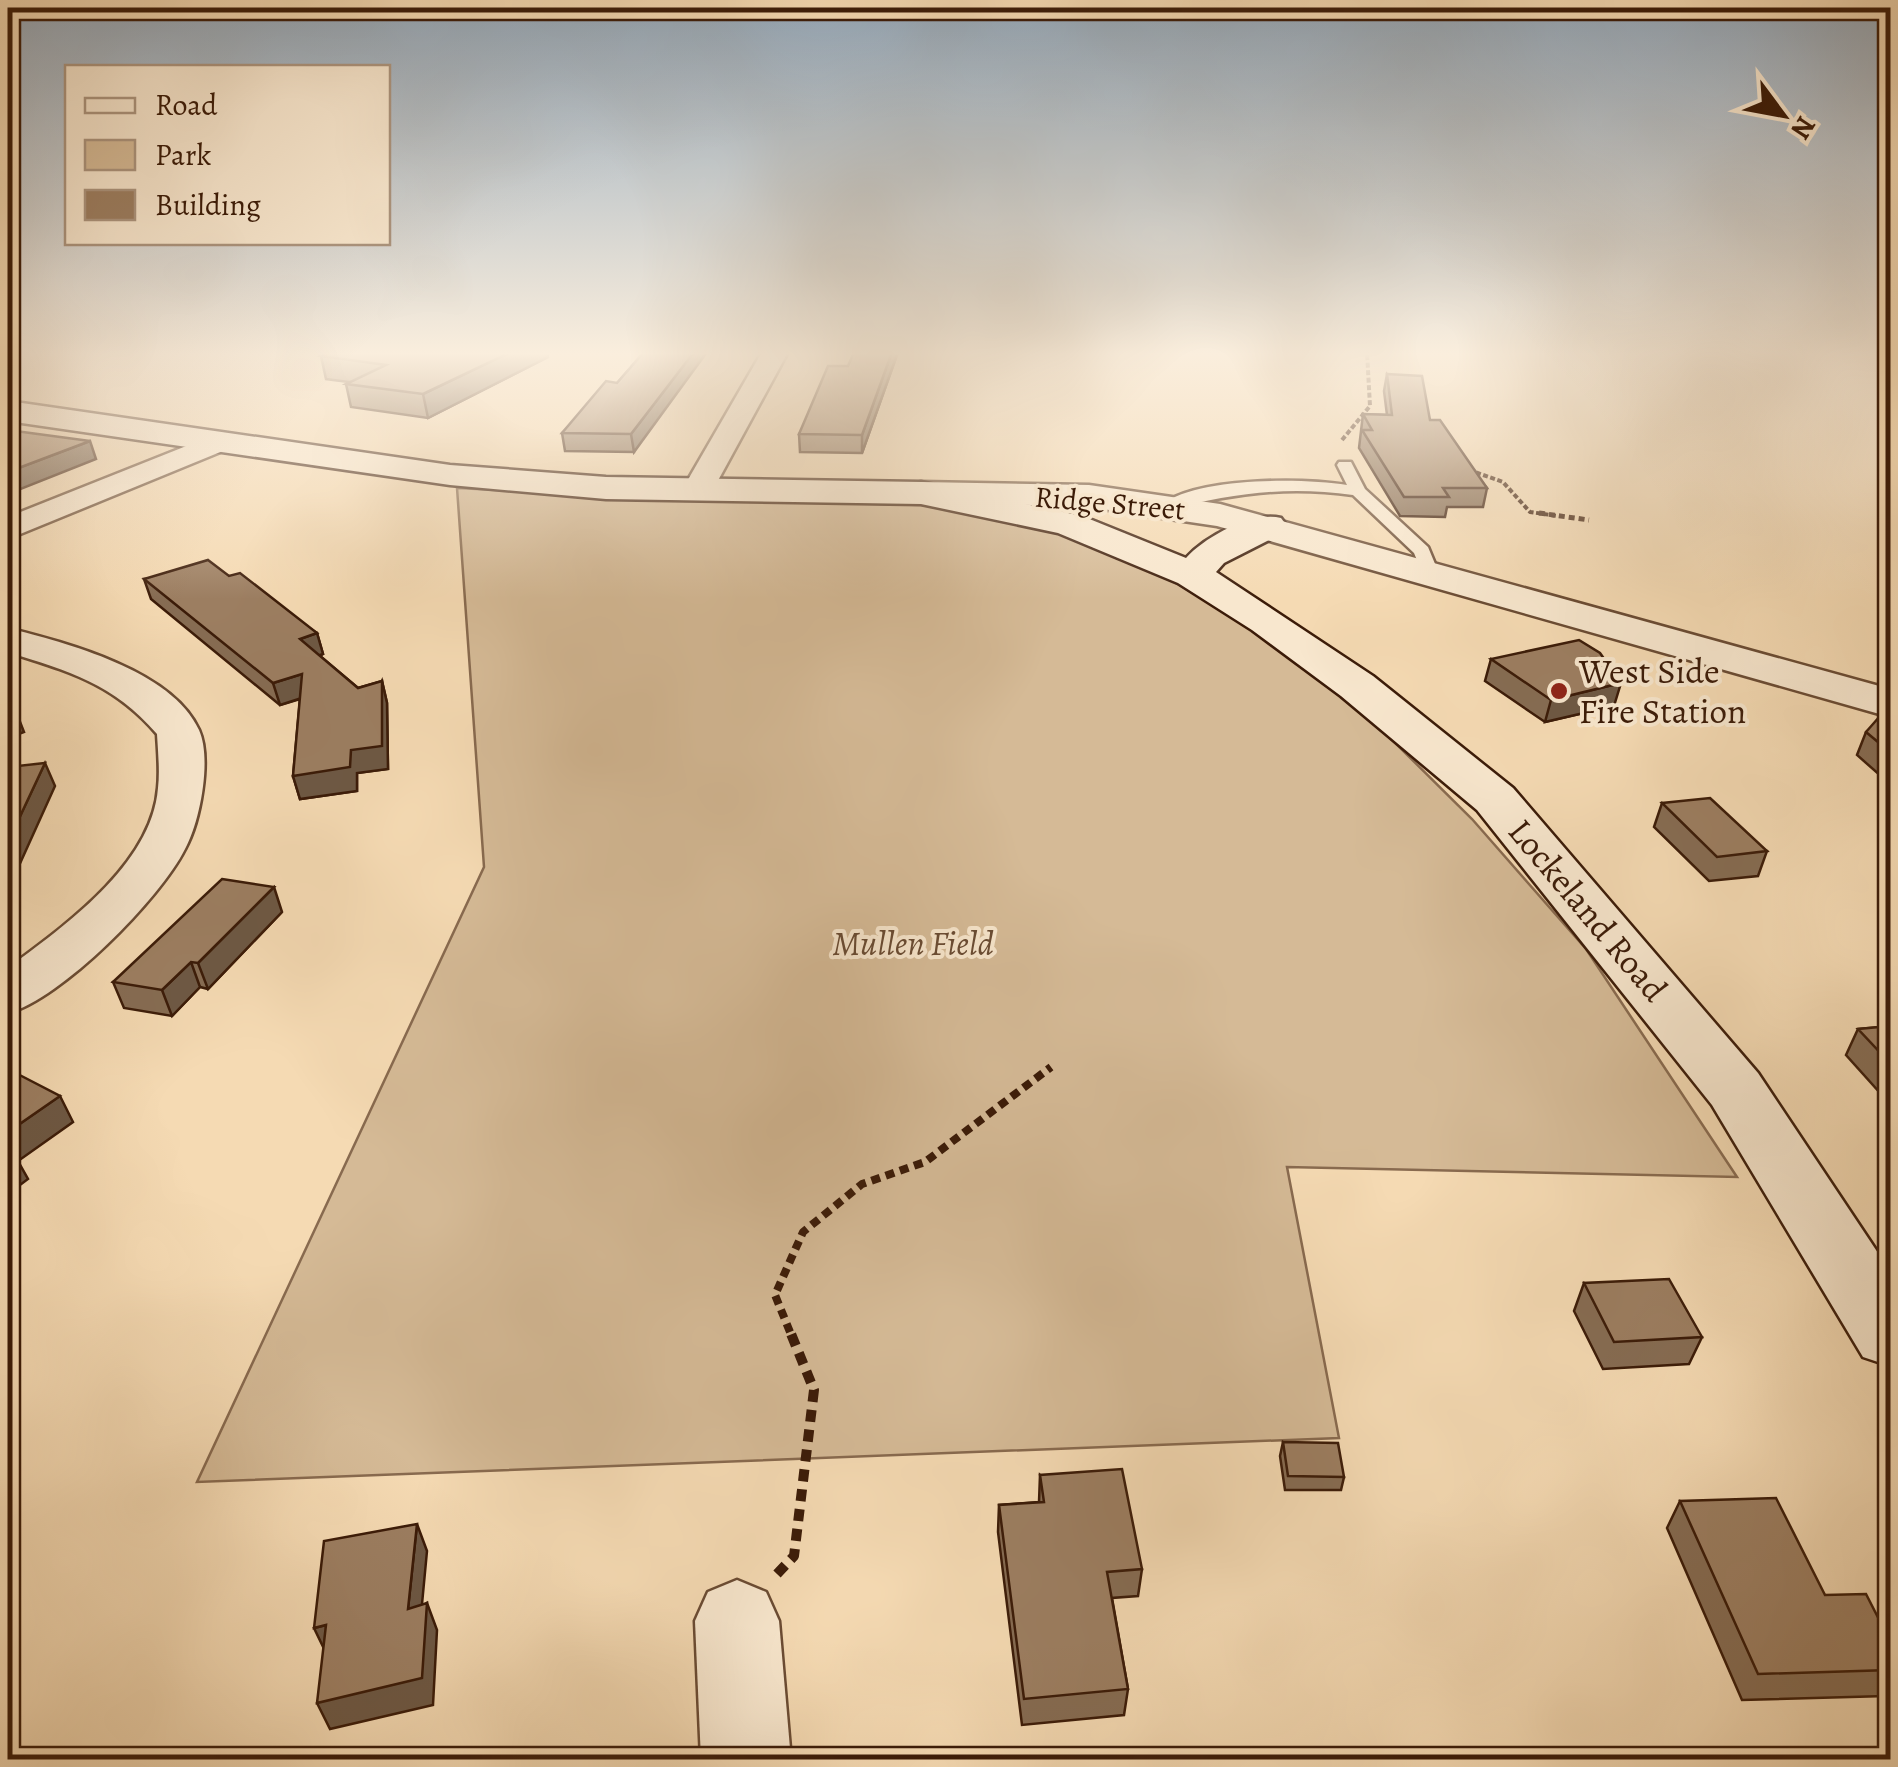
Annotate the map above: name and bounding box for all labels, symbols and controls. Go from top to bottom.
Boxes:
legend [65,65,390,245]
north arrow [1733,65,1833,165]
text: Road [155,85,218,125]
text: N [1782,109,1825,146]
text: Park [155,135,211,175]
text: Building [155,185,261,225]
street label: Ridge Street [1033,477,1187,530]
place label: West Side Fire Station [1578,647,1746,735]
marker: West Side Fire Station [1548,680,1570,702]
street label: Lockeland Road [1497,808,1679,1012]
park label: Mullen Field [832,919,994,967]

